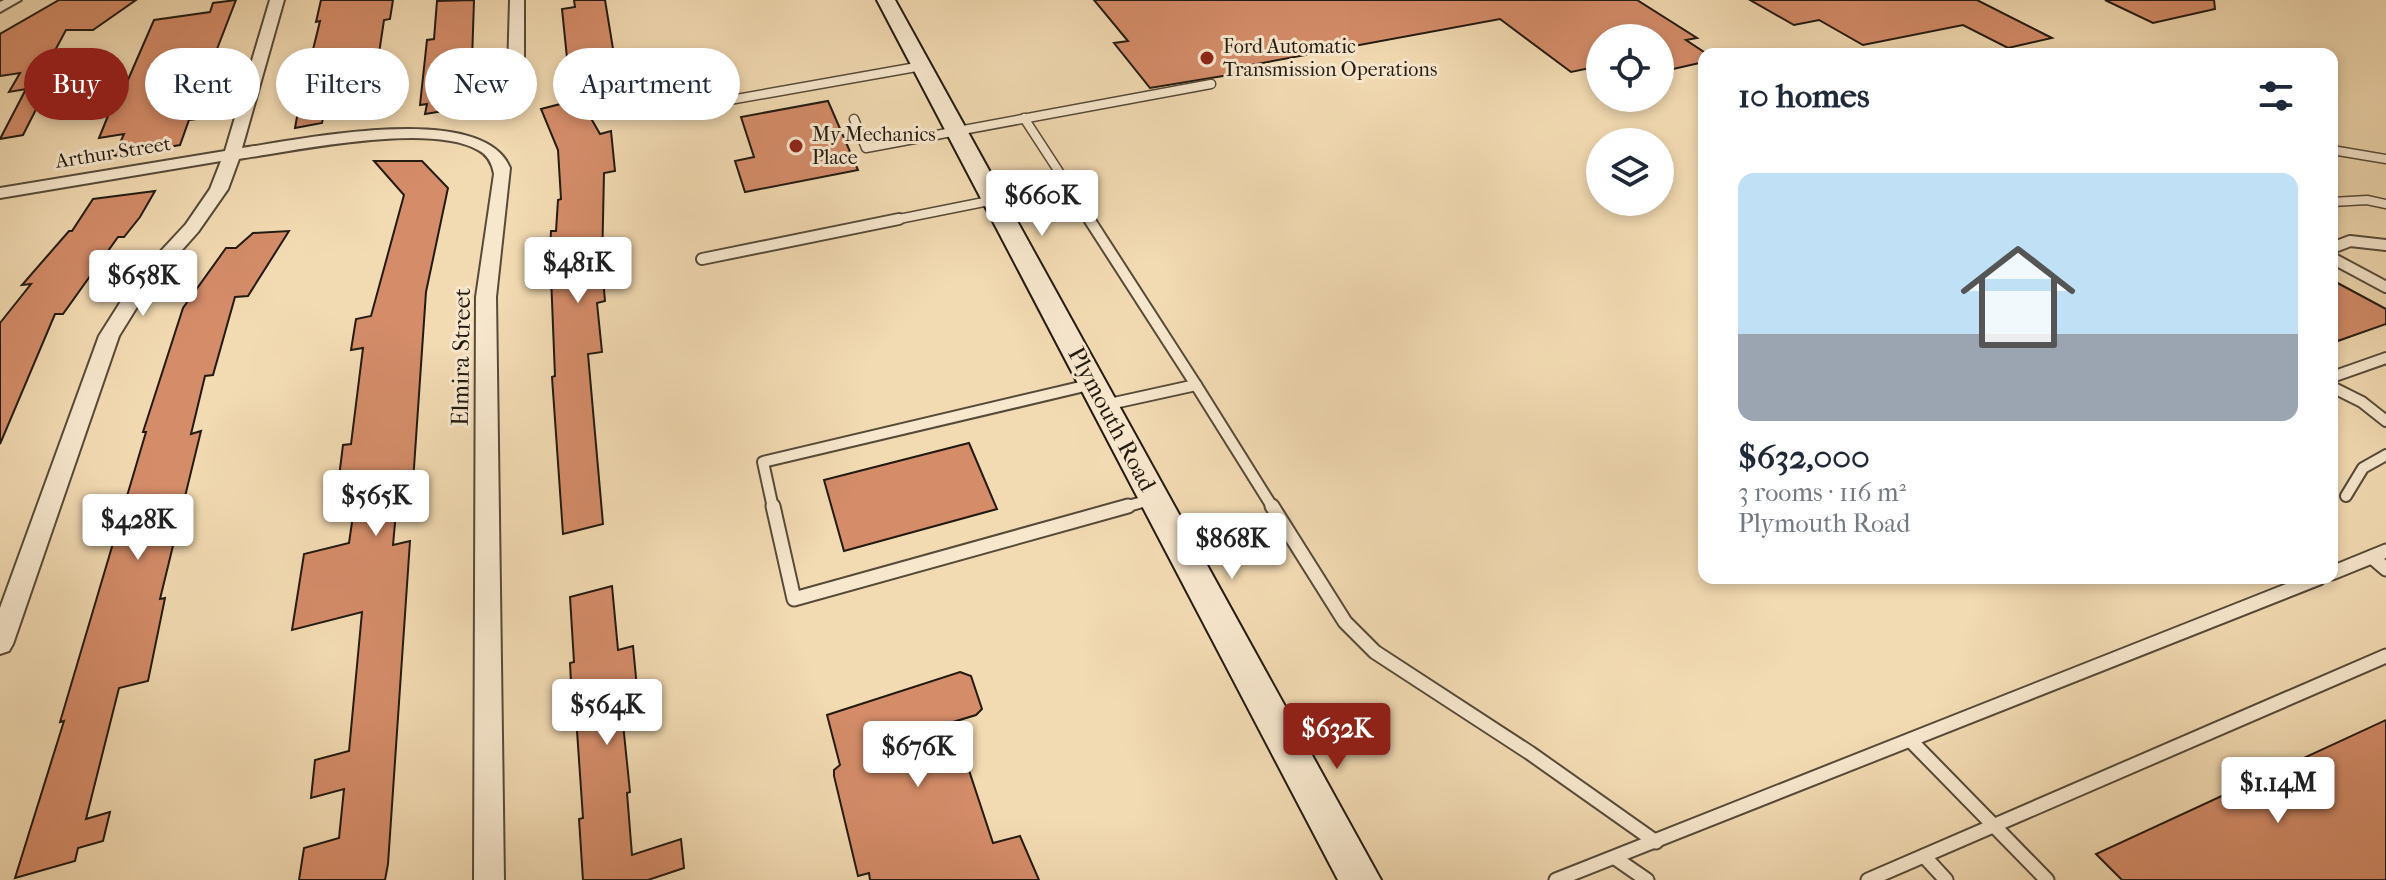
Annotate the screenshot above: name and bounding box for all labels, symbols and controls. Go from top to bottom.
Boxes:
map controls [1586,24,1674,216]
button: locate [1586,24,1674,112]
place label: Ford Automatic Transmission Operations [1223,35,1437,81]
chip: Buy [24,48,129,120]
chip: Rent [145,48,260,120]
chip: Filters [276,48,409,120]
chip: New [425,48,537,120]
chip: Apartment [553,48,740,120]
marker: Ford Automatic Transmission Operations [1198,49,1216,67]
icon: filters [2254,74,2298,118]
text: 10 homes [1738,76,1869,116]
place label: My Mechanics Place [812,123,936,169]
button: layers [1586,128,1674,216]
street label: Arthur Street [53,132,172,173]
marker: My Mechanics Place [787,137,805,155]
pin: $660K [986,170,1098,238]
text: $660K [1004,180,1080,211]
icon: home [1946,225,2090,369]
pin: $481K [522,237,634,305]
text: $481K [543,247,613,278]
pin: $658K [87,250,199,318]
text: $658K [107,260,179,291]
street label: Elmira Street [446,287,476,426]
street label: Plymouth Road [1062,342,1162,497]
text: $632,000 [1738,437,1870,477]
pin: $565K [320,470,432,538]
text: 3 rooms · 116 m² [1738,477,1906,508]
text: $565K [341,480,411,511]
pin: $428K [82,494,194,562]
text: $428K [101,504,176,535]
text: Plymouth Road [1738,508,1911,539]
pin: $868K [1176,513,1288,581]
text: $868K [1195,523,1269,554]
pin: $564K [551,679,663,747]
text: $564K [570,689,644,720]
pin: $632K [1281,703,1393,771]
text: $632K [1301,713,1373,744]
pin: $676K [862,721,974,789]
text: $676K [881,731,955,762]
pin: $1.14M [2213,757,2343,825]
text: $1.14M [2239,767,2317,798]

